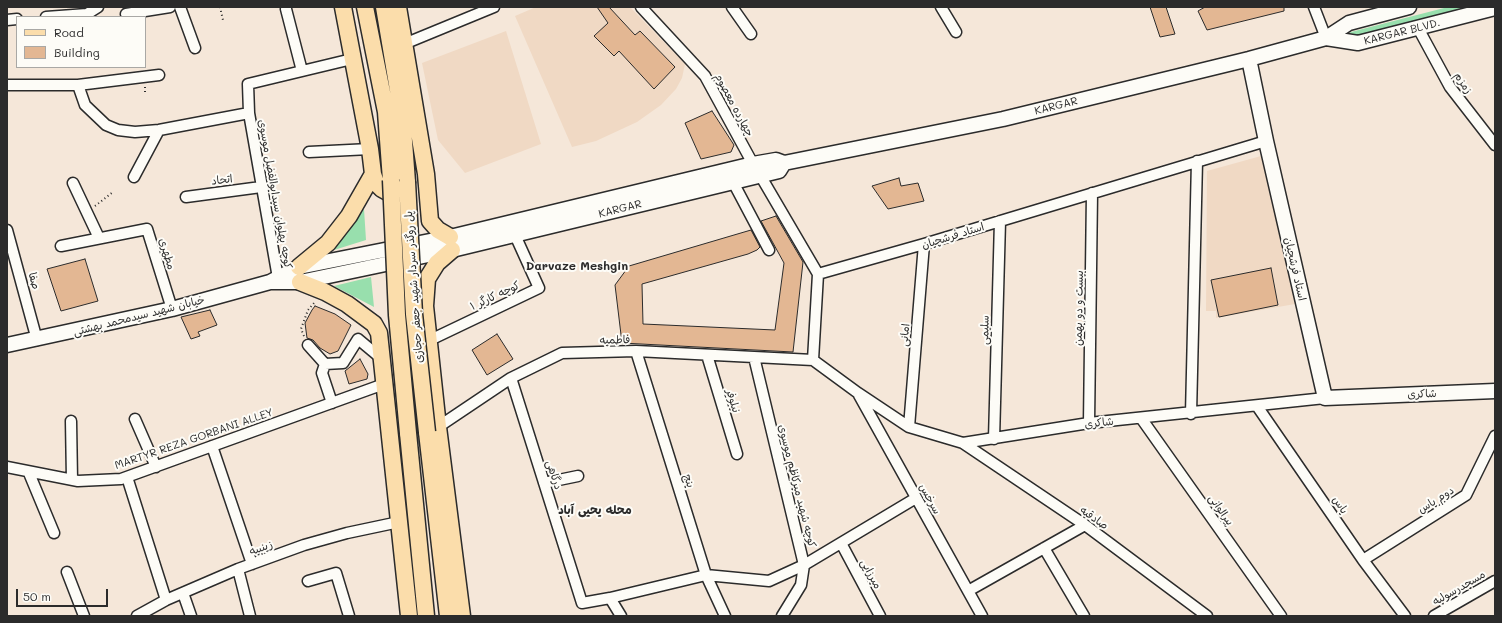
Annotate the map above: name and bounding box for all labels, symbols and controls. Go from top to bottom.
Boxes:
legend [16,16,146,68]
street label: KARGAR BLVD. [1362,16,1442,48]
text: Road [54,24,84,40]
text: Building [54,44,100,60]
street label: زمزم [1451,70,1475,96]
street label: چهارده معصوم [712,71,756,139]
street label: KARGAR [1033,94,1079,118]
street label: کوچه پهلوان سیدابوالفضل موسوی [255,118,295,270]
street label: اتحاد [211,172,233,188]
street label: KARGAR [597,197,643,221]
street label: پل روگذر سردار شهید جعفر حجازی [402,210,426,364]
street label: استاد فرشچیان [920,220,986,252]
street label: استاد فرشچیان [1281,236,1309,302]
street label: مطهری [156,237,178,271]
district label: Darvaze Meshgin [526,259,628,273]
street label: بیست و دو بهمن [1072,270,1086,346]
street label: صفا [25,271,43,291]
street label: کوچه کارگر ۱ [468,279,522,313]
street label: خیابان شهید سیدمحمد بهشتی [72,293,206,339]
street label: سلیمی [978,315,992,345]
street label: امانی [897,323,913,347]
street label: فاطمیه [600,333,630,347]
street label: شاکری [1407,387,1437,401]
street label: نیلوفر [723,388,743,414]
street label: MARTYR REZA GORBANI ALLEY [113,406,275,472]
street label: شاکری [1084,415,1114,431]
street label: کوچه شهید میرکاظم موسوی [775,423,819,549]
street label: درگاهی [543,459,565,491]
street label: ینج [681,473,697,489]
street label: سرخس [916,481,944,517]
street label: دوم یاس [1416,484,1456,516]
street label: پیرالوانی [1206,492,1236,528]
street label: یاس [1329,494,1351,516]
district label: محله یحیی آباد [558,503,632,517]
street label: صادقیه [1077,504,1111,532]
street label: زینبیه [248,538,274,558]
street label: میرزایی [858,557,884,591]
street label: مسجدرسولیه [1430,568,1488,608]
scale bar [18,581,110,607]
text: 50 m [23,588,51,604]

